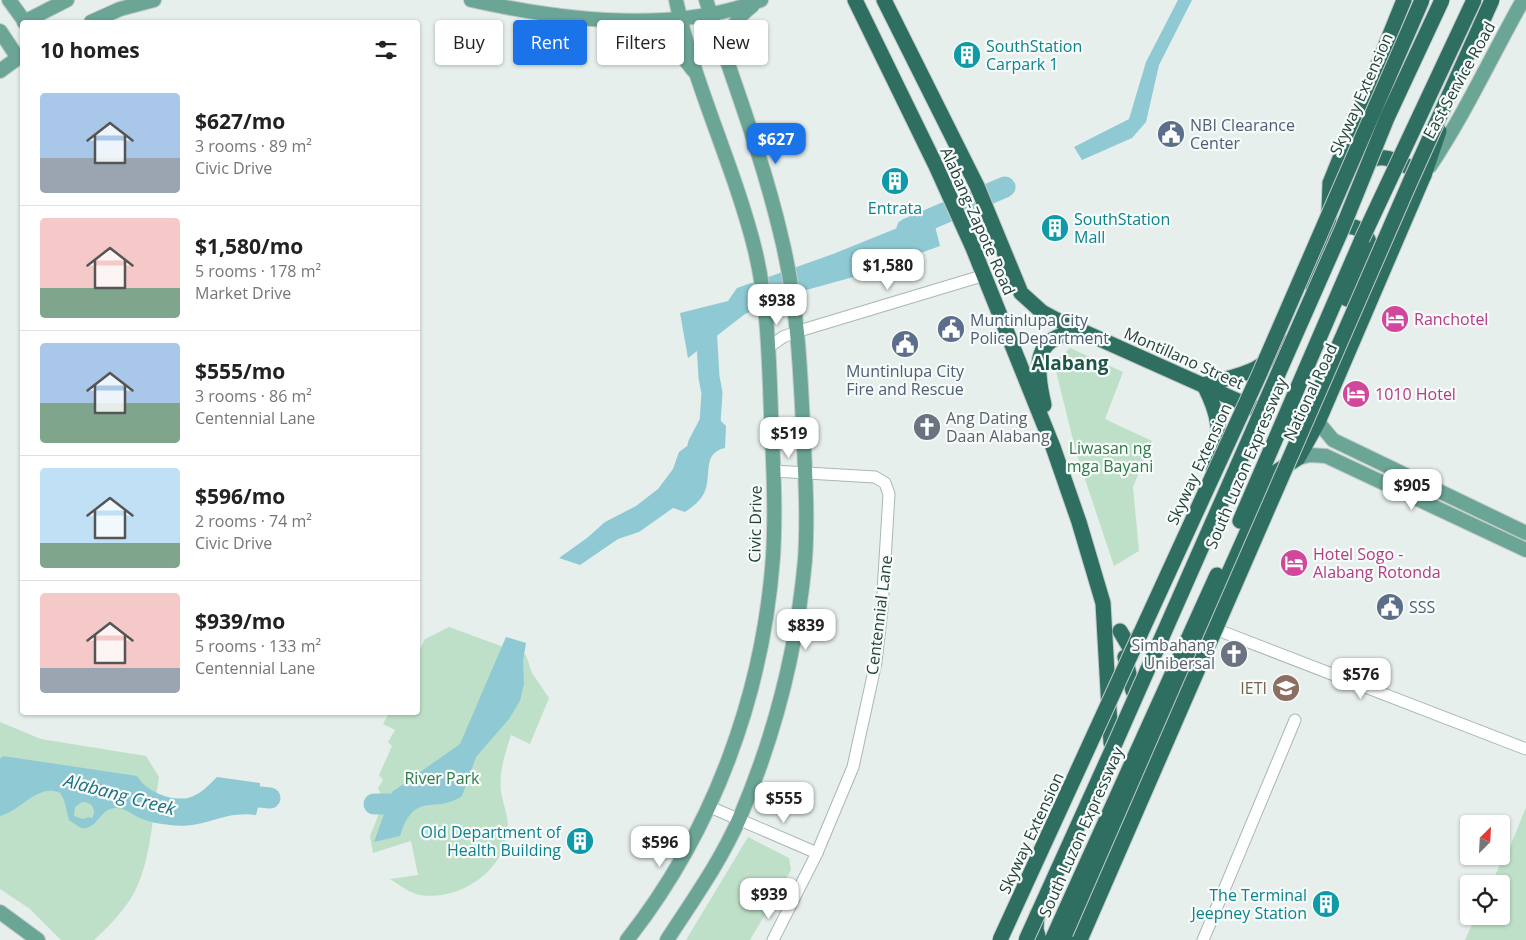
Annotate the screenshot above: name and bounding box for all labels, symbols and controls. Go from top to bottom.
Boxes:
street label: East Service Road [1418,18,1500,142]
chip: Buy [435,20,503,65]
chip: Rent [513,20,587,65]
chip: Filters [597,20,684,65]
chip: New [694,20,768,65]
street label: Skyway Extension [1324,29,1398,159]
place label: SouthStation Carpark 1 [986,35,1082,75]
text: 10 homes [40,36,140,64]
icon: filters [372,36,400,64]
building icon: SouthStation Carpark 1 [952,40,982,70]
text: $627/mo [195,107,285,135]
icon: home [80,113,140,173]
place label: NBI Clearance Center [1190,114,1295,154]
public building icon: NBI Clearance Center [1156,119,1186,149]
pin: $627 [746,122,806,165]
text: $627 [758,128,794,150]
text: 3 rooms · 89 m² [195,135,312,157]
street label: Alabang-Zapote Road [935,144,1021,298]
text: Civic Drive [195,157,272,179]
building icon: Entrata [880,166,910,196]
place label: Entrata [868,197,922,219]
place label: SouthStation Mall [1074,208,1170,248]
building icon: SouthStation Mall [1040,213,1070,243]
text: $1,580/mo [195,232,303,260]
icon: home [80,238,140,298]
pin: $1,580 [847,248,929,291]
text: $1,580 [863,254,913,276]
text: 5 rooms · 178 m² [195,260,321,282]
text: Market Drive [195,282,291,304]
pin: $938 [747,284,807,326]
text: $938 [759,289,795,311]
hotel icon: Ranchotel [1380,304,1410,334]
place label: Ranchotel [1414,308,1488,330]
place label: Muntinlupa City Police Department [970,309,1109,349]
public building icon: Muntinlupa City Police Department [936,314,966,344]
street label: Montillano Street [1121,322,1248,394]
public building icon: Muntinlupa City Fire and Rescue [890,329,920,359]
street label: National Road [1278,340,1342,444]
district label: Alabang [1031,350,1109,376]
text: $555/mo [195,357,285,385]
place label: Muntinlupa City Fire and Rescue [846,360,965,400]
icon: home [80,363,140,423]
street label: South Luzon Expressway [1200,373,1293,552]
hotel icon: 1010 Hotel [1341,379,1371,409]
place label: 1010 Hotel [1375,383,1456,405]
text: 3 rooms · 86 m² [195,385,312,407]
street label: Skyway Extension [1161,400,1237,528]
text: Centennial Lane [195,407,315,429]
place label: Ang Dating Daan Alabang [946,407,1050,447]
church icon: Ang Dating Daan Alabang [912,412,942,442]
pin: $519 [759,416,819,459]
text: $519 [771,422,807,444]
park label: Liwasan ng mga Bayani [1067,437,1153,477]
pin: $905 [1382,468,1442,511]
text: $905 [1394,474,1430,496]
text: $596/mo [195,482,285,510]
street label: Civic Drive [743,485,767,563]
icon: home [80,488,140,548]
text: 2 rooms · 74 m² [195,510,312,532]
text: Civic Drive [195,532,272,554]
place label: Hotel Sogo - Alabang Rotonda [1313,543,1441,583]
hotel icon: Hotel Sogo - Alabang Rotonda [1279,548,1309,578]
street label: Centennial Lane [861,554,897,676]
public building icon: SSS [1375,592,1405,622]
place label: SSS [1409,596,1436,618]
text: $939/mo [195,607,285,635]
pin: $839 [776,608,836,651]
icon: home [80,613,140,673]
text: $839 [788,614,824,636]
place label: Simbahang Unibersal [1131,634,1215,674]
text: 5 rooms · 133 m² [195,635,321,657]
church icon: Simbahang Unibersal [1219,639,1249,669]
text: Centennial Lane [195,657,315,679]
pin: $576 [1331,658,1391,700]
text: $576 [1343,663,1379,685]
school or university icon: IETI [1271,673,1301,703]
place label: IETI [1240,677,1267,699]
street label: South Luzon Expressway [1033,742,1129,921]
water label: Alabang Creek [60,767,179,821]
park label: River Park [404,767,480,789]
street label: Skyway Extension [993,769,1069,897]
pin: $555 [754,782,814,824]
text: $555 [766,787,802,809]
north arrow [1460,815,1510,865]
map controls [1460,815,1510,925]
place label: Old Department of Health Building [421,821,563,861]
building icon: Old Department of Health Building [565,826,595,856]
pin: $596 [630,826,690,868]
text: $596 [642,831,678,853]
button: locate [1460,875,1510,925]
pin: $939 [739,878,799,920]
text: $939 [751,883,787,905]
place label: The Terminal Jeepney Station [1189,884,1307,924]
building icon: The Terminal Jeepney Station [1311,889,1341,919]

